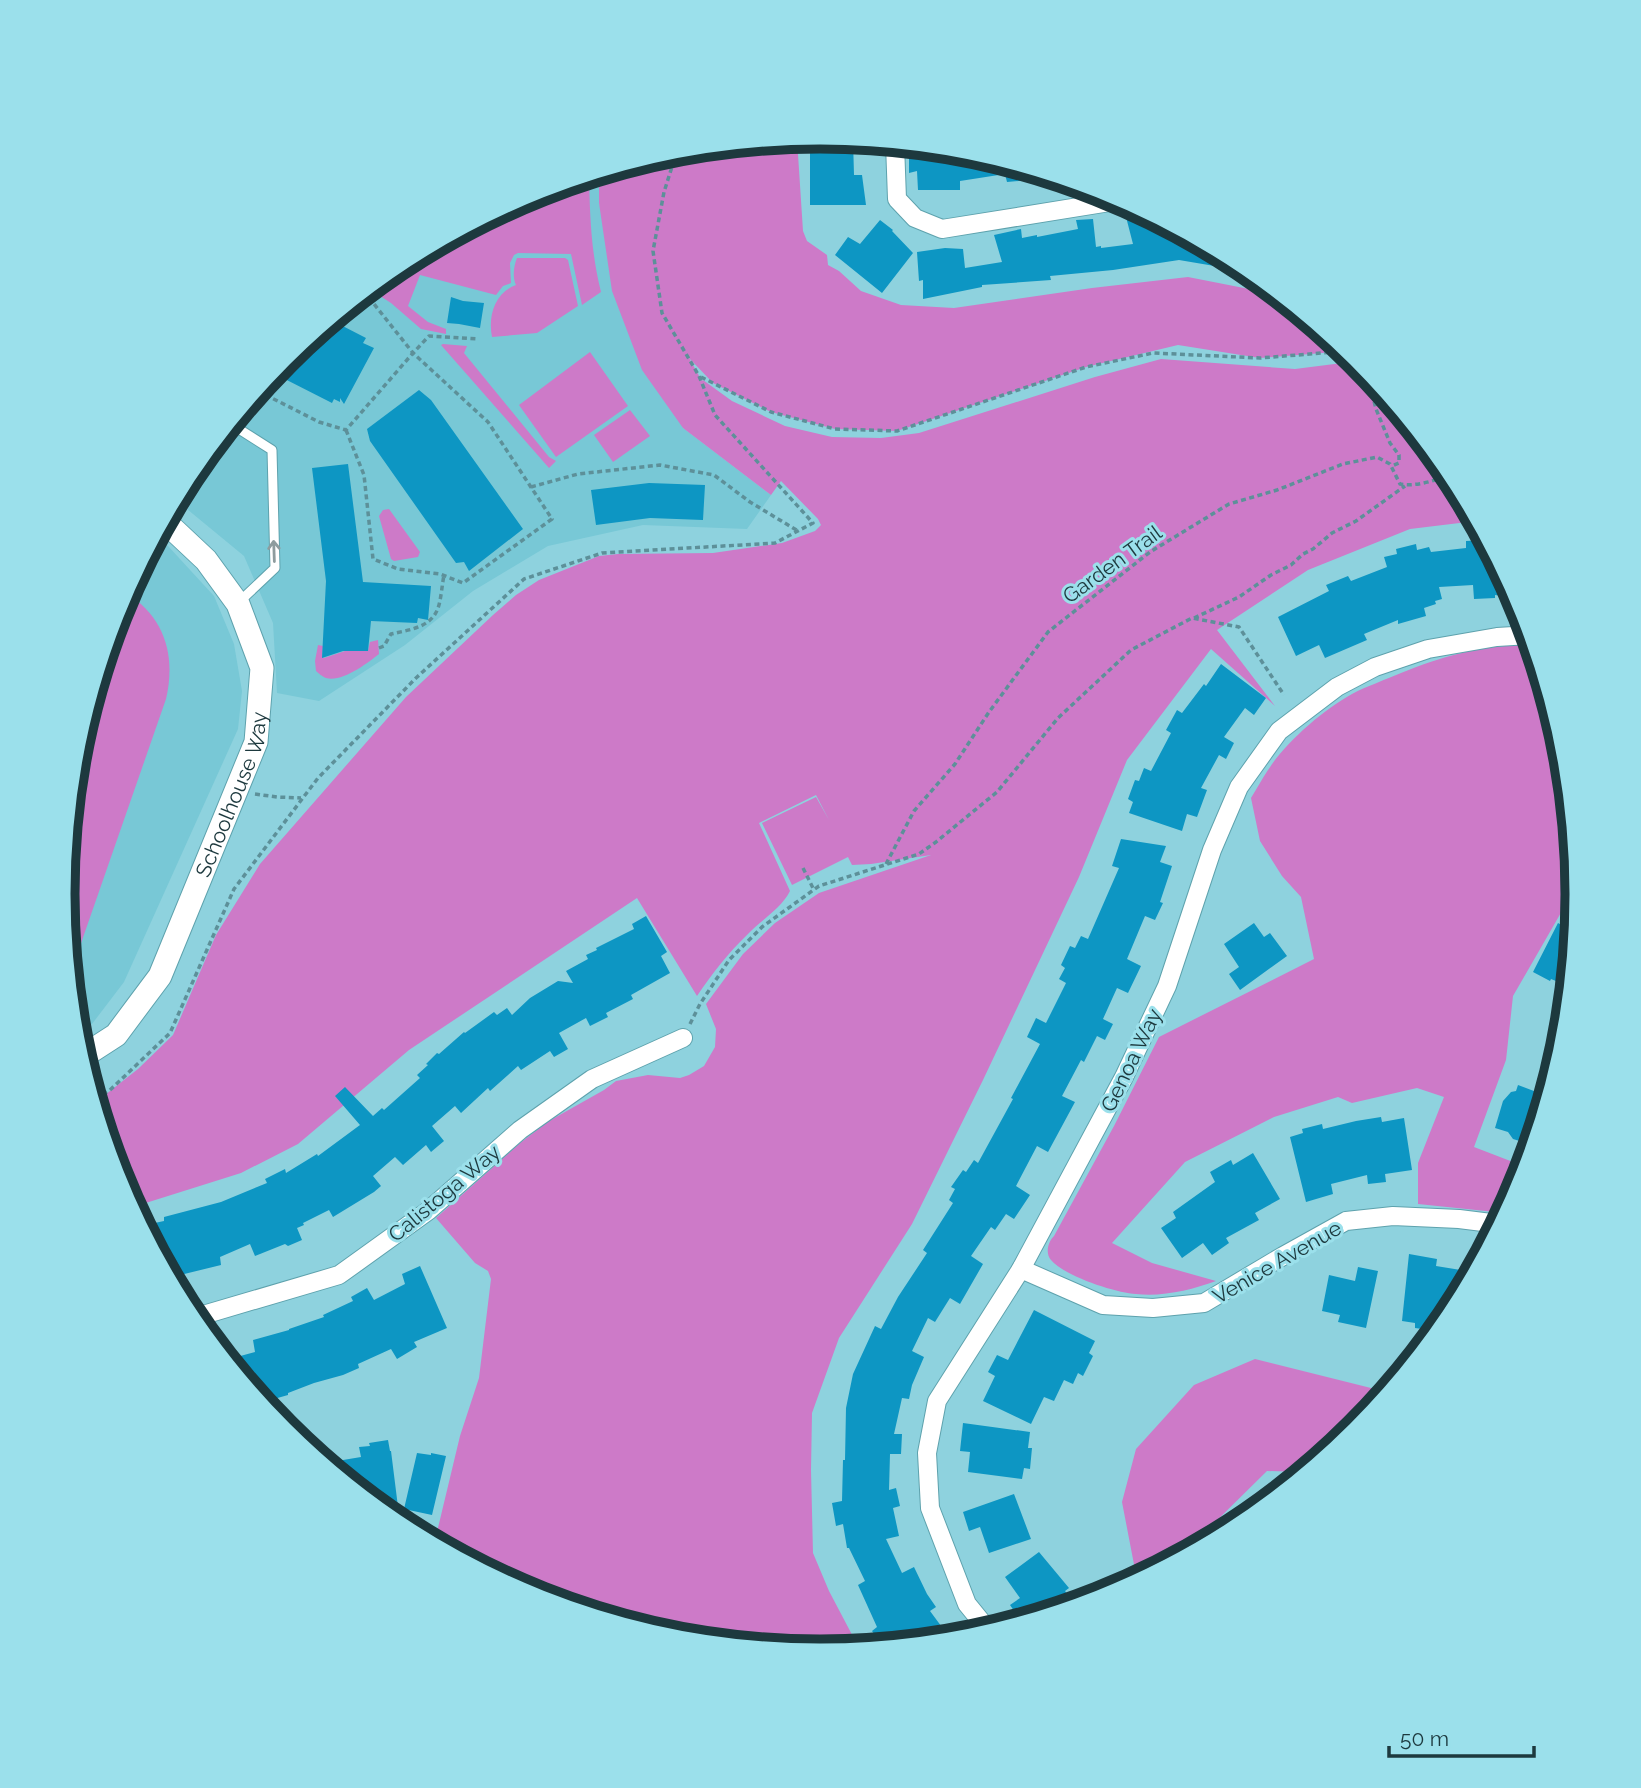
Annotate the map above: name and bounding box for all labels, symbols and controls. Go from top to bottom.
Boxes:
street label: Garden Trail [1058,520,1166,608]
one-way arrow [268,540,281,563]
street label: Schoolhouse Way [190,711,271,880]
street label: Genoa Way [1095,1004,1167,1116]
street label: Calistoga Way [383,1139,505,1247]
street label: Venice Avenue [1208,1215,1346,1309]
scale bar [1389,1714,1534,1758]
text: 50 m [1400,1726,1449,1751]

